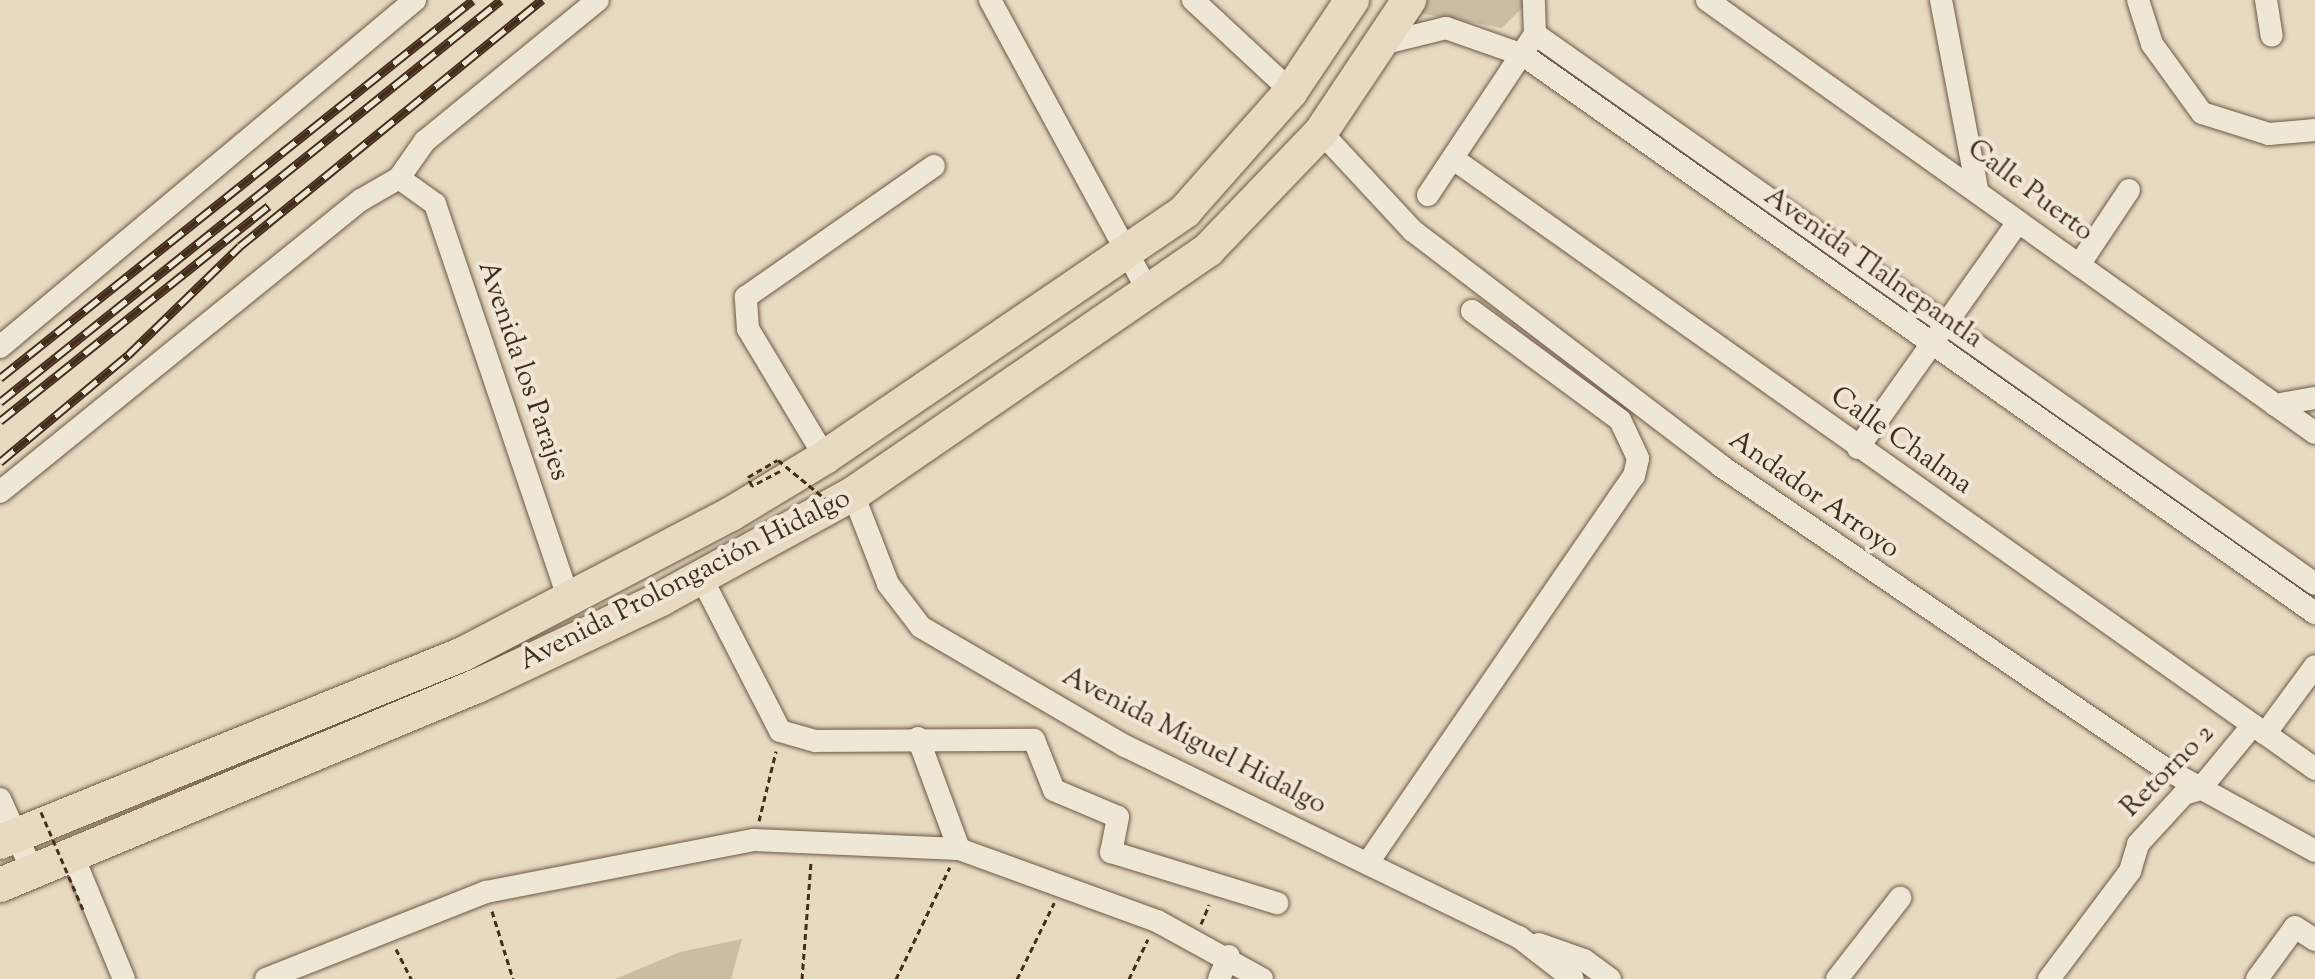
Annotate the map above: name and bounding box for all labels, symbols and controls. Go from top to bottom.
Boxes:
street label: Calle Puerto [1960,133,2100,249]
street label: Avenida Tlalnepantla [1757,180,1989,356]
street label: Avenida los Parajes [470,257,576,485]
street label: Calle Chalma [1824,380,1978,502]
street label: Andador Arroyo [1722,424,1906,566]
street label: Avenida Prolongación Hidalgo [514,482,856,678]
street label: Avenida Miguel Hidalgo [1056,660,1332,822]
street label: Retorno 2 [2114,717,2222,825]

